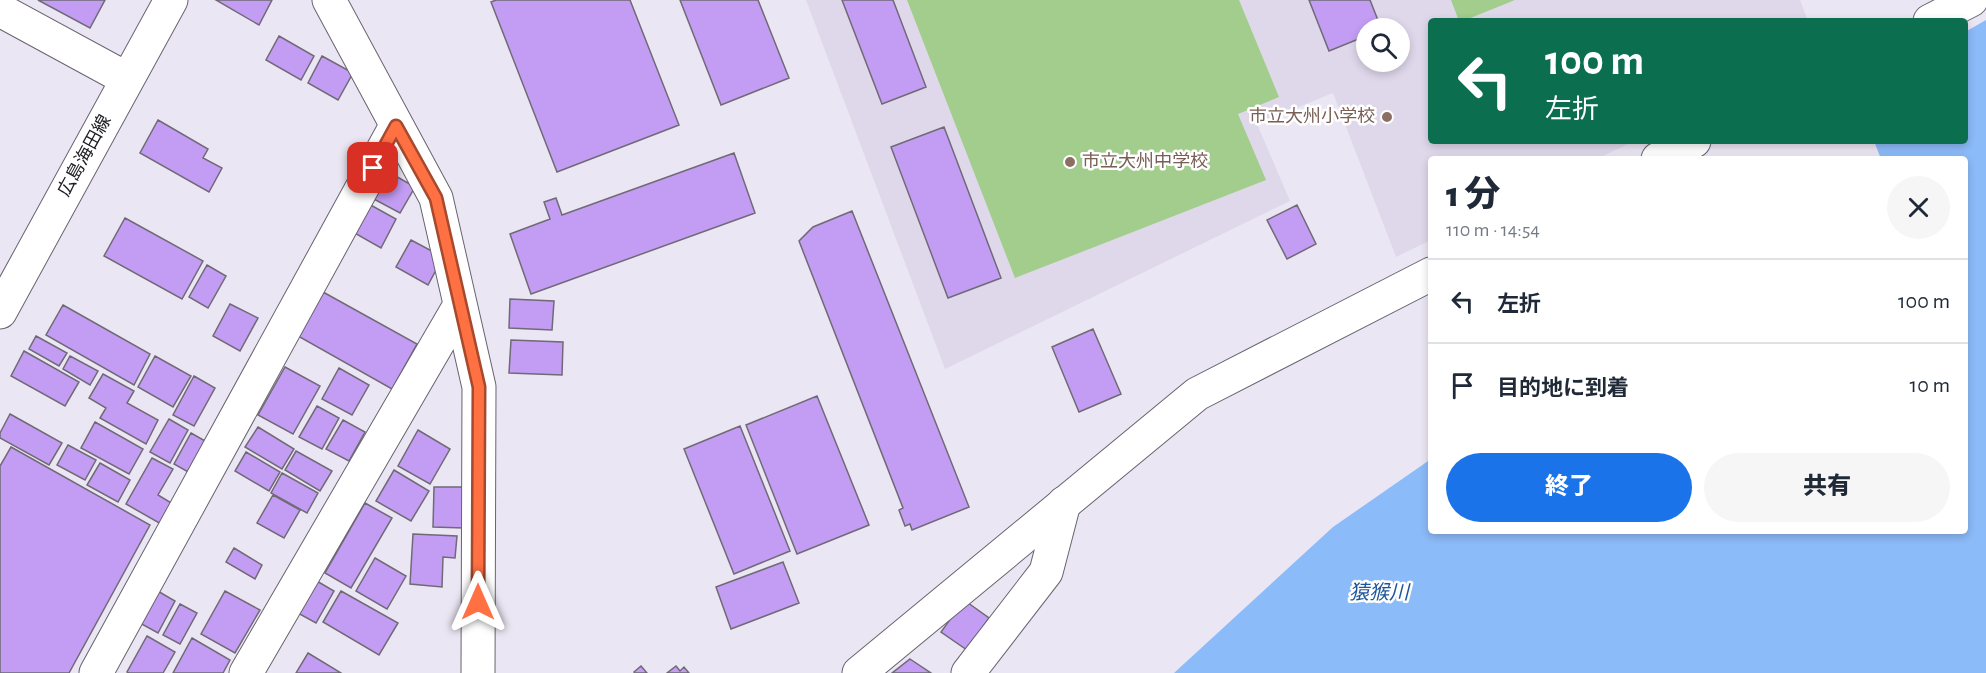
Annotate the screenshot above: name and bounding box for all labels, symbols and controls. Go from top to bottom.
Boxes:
map controls [1356,18,1410,72]
button: search [1356,18,1410,72]
text: 100 m [1545,40,1644,82]
icon: left [1446,42,1524,120]
text: 左折 [1545,96,1599,123]
place label: 市立大州小学校 [1249,106,1375,126]
marker: 市立大州小学校 [1380,110,1394,124]
street label: 広島海田線 [54,111,115,200]
pin [347,142,398,193]
icon: arrive [356,151,389,184]
place label: 市立大州中学校 [1082,151,1208,171]
marker: 市立大州中学校 [1063,155,1077,169]
button: close [1887,176,1950,239]
text: 1 分 [1446,177,1500,213]
text: 110 m · 14:54 [1446,220,1540,240]
icon: left [1446,285,1479,318]
text: 100 m [1898,290,1950,312]
text: 左折 [1497,293,1541,315]
icon: arrive [1446,369,1479,402]
text: 10 m [1910,374,1950,396]
text: 目的地に到着 [1497,377,1629,399]
button: 終了 [1446,453,1692,522]
button: 共有 [1704,453,1950,522]
position arrow [446,570,510,634]
water label: 猿猴川 [1349,582,1411,603]

